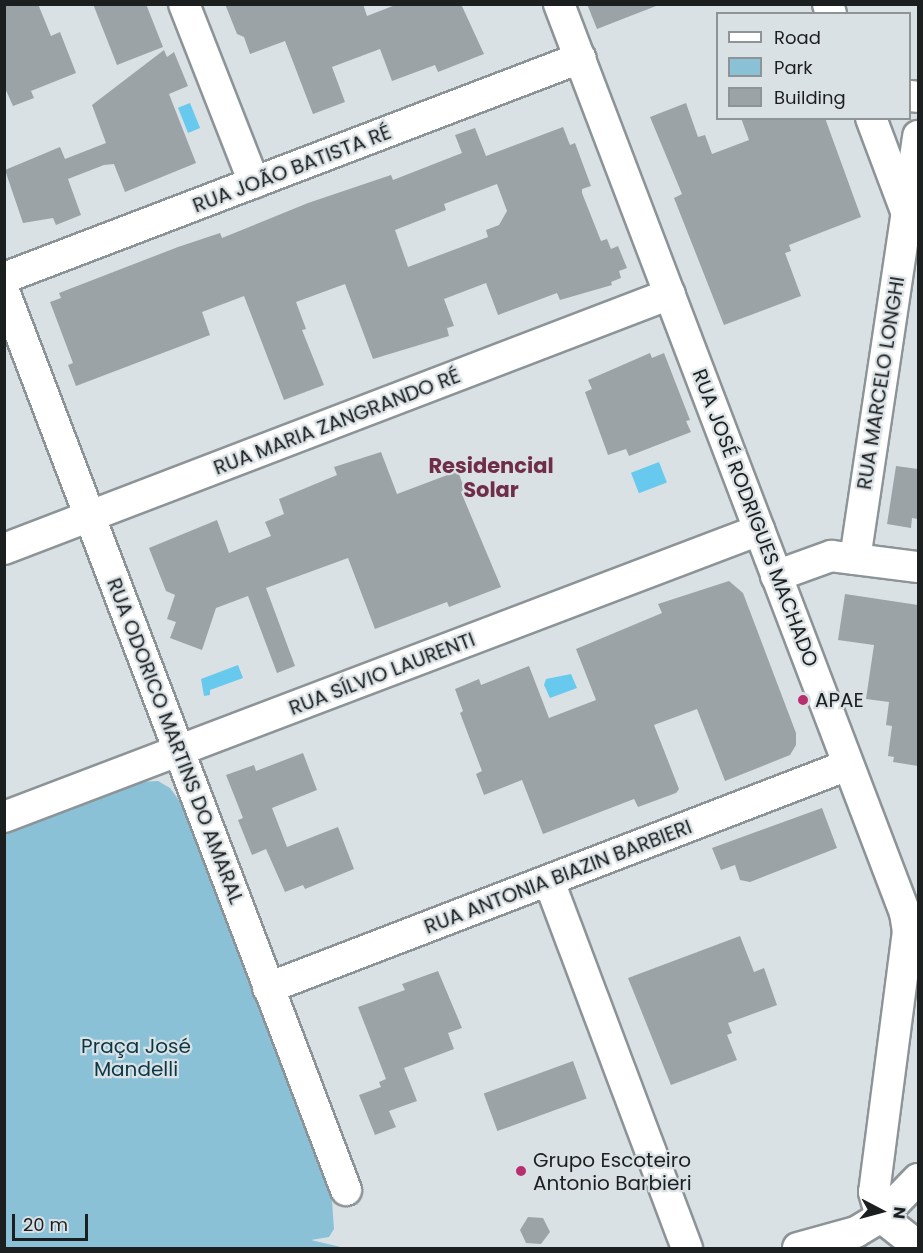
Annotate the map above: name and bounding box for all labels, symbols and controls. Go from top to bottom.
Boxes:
legend [716,12,911,120]
text: Road [774,25,821,50]
text: Park [774,55,813,80]
text: Building [774,85,846,110]
street label: RUA JOÃO BATISTA RÉ [189,120,395,218]
street label: RUA MARCELO LONGHI [852,275,910,491]
street label: RUA MARIA ZANGRANDO RÉ [210,364,464,480]
street label: RUA JOSÉ RODRIGUES MACHADO [687,366,823,670]
district label: Residencial Solar [428,453,554,503]
street label: RUA ODORICO MARTINS DO AMARAL [102,575,248,907]
street label: RUA SÍLVIO LAURENTI [286,627,478,721]
place label: APAE [815,688,864,712]
marker: APAE [796,693,810,707]
street label: RUA ANTONIA BIAZIN BARBIERI [421,815,695,939]
park label: Praça José Mandelli [81,1034,191,1081]
place label: Grupo Escoteiro Antonio Barbieri [533,1148,692,1195]
marker: Grupo Escoteiro Antonio Barbieri [514,1164,528,1178]
north arrow [851,1181,911,1241]
scale bar [15,1202,92,1240]
text: N [887,1206,911,1220]
text: 20 m [23,1212,68,1237]

